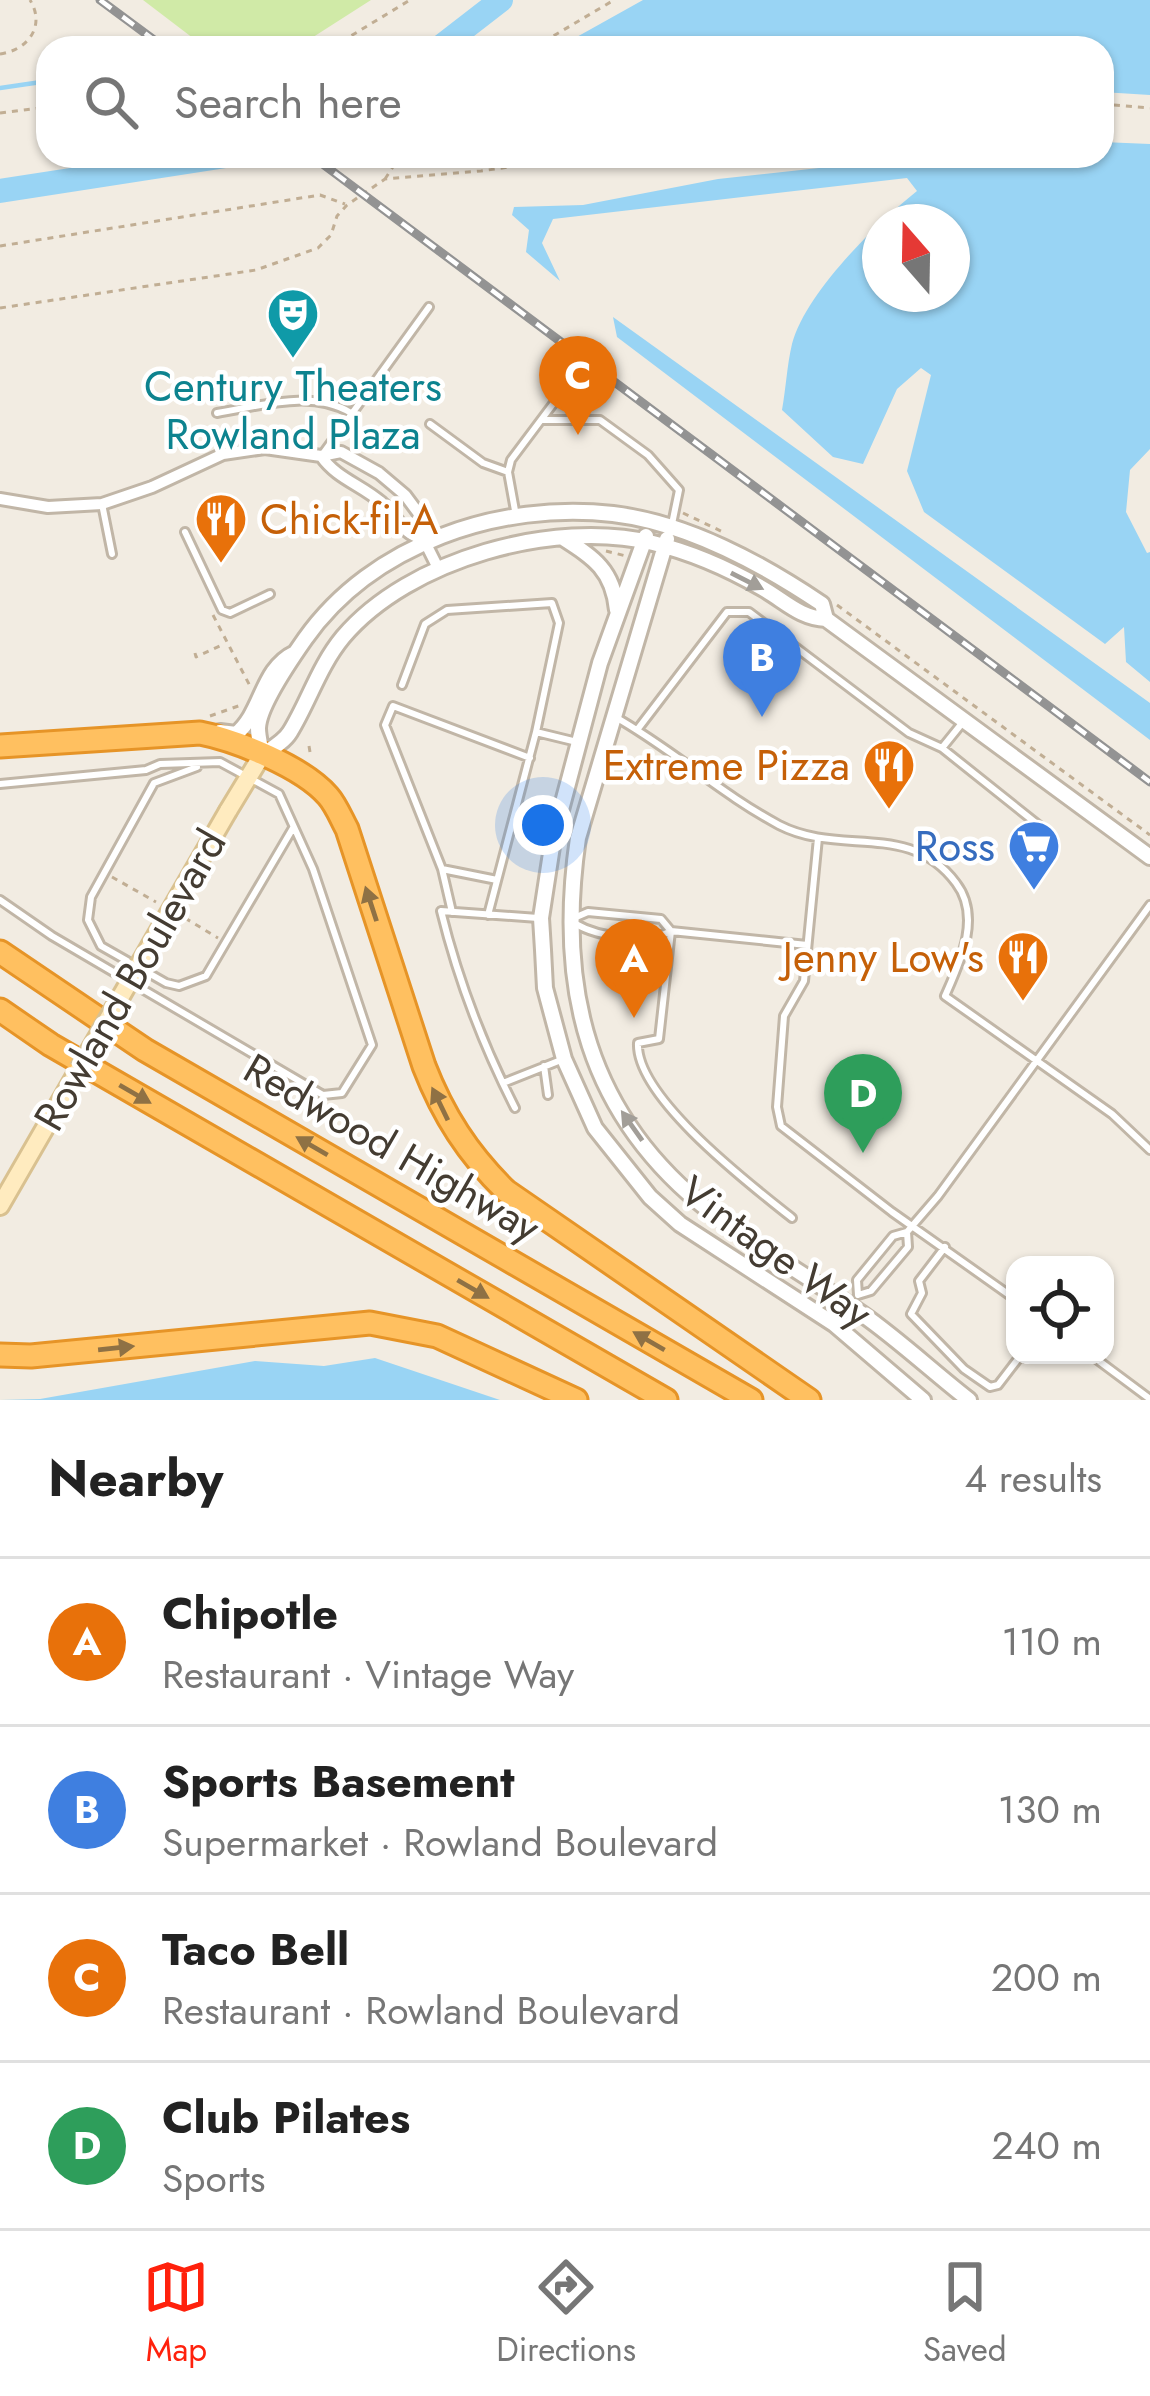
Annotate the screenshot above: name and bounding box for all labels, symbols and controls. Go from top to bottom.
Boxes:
search box [36,36,1114,168]
icon: search [78,69,144,135]
text: Search here [174,70,402,135]
north arrow [862,204,970,312]
theatre icon: Century Theaters Rowland Plaza [265,286,321,360]
pin: C [539,336,617,435]
place label: Century Theaters Rowland Plaza [144,356,442,465]
place label: Chick-fil-A [260,489,439,550]
restaurant icon: Chick-fil-A [193,491,249,565]
one-way arrow [730,571,765,591]
pin: B [723,618,801,717]
place label: Extreme Pizza [603,735,850,796]
restaurant icon: Extreme Pizza [861,737,917,811]
your location [513,795,573,855]
place label: Ross [915,816,995,877]
street label: Rowland Boulevard [19,818,241,1142]
supermarket icon: Ross [1006,818,1062,892]
one-way arrow [361,885,380,922]
pin: A [595,919,673,1018]
place label: Jenny Low's [778,927,984,988]
restaurant icon: Jenny Low's [995,929,1051,1003]
street label: Redwood Highway [232,1038,552,1258]
pin: D [824,1054,902,1153]
one-way arrow [119,1082,152,1103]
one-way arrow [431,1087,451,1121]
one-way arrow [621,1109,643,1142]
one-way arrow [295,1137,328,1158]
street label: Vintage Way [667,1161,885,1343]
map controls [1006,1256,1114,1364]
button: locate [1006,1256,1114,1364]
one-way arrow [456,1277,490,1298]
one-way arrow [632,1332,666,1353]
one-way arrow [98,1338,135,1357]
text: Nearby [48,1441,223,1515]
text: 4 results [964,1450,1102,1507]
text: Chipotle [162,1581,338,1646]
text: A [73,1613,101,1670]
text: 110 m [1001,1613,1102,1670]
text: Restaurant · Vintage Way [162,1646,574,1703]
text: Sports Basement [162,1749,515,1814]
text: B [74,1781,100,1838]
text: 130 m [998,1781,1102,1838]
text: Supermarket · Rowland Boulevard [162,1814,718,1871]
text: Taco Bell [162,1917,349,1982]
text: C [73,1949,101,2006]
text: 200 m [991,1949,1102,2006]
text: Restaurant · Rowland Boulevard [162,1982,680,2039]
text: Club Pilates [162,2085,410,2150]
text: D [73,2117,101,2174]
text: 240 m [992,2117,1102,2174]
text: Sports [162,2150,265,2207]
tab: Map [143,2254,209,2373]
tab: Directions [496,2254,636,2373]
tab: Saved [923,2254,1007,2373]

